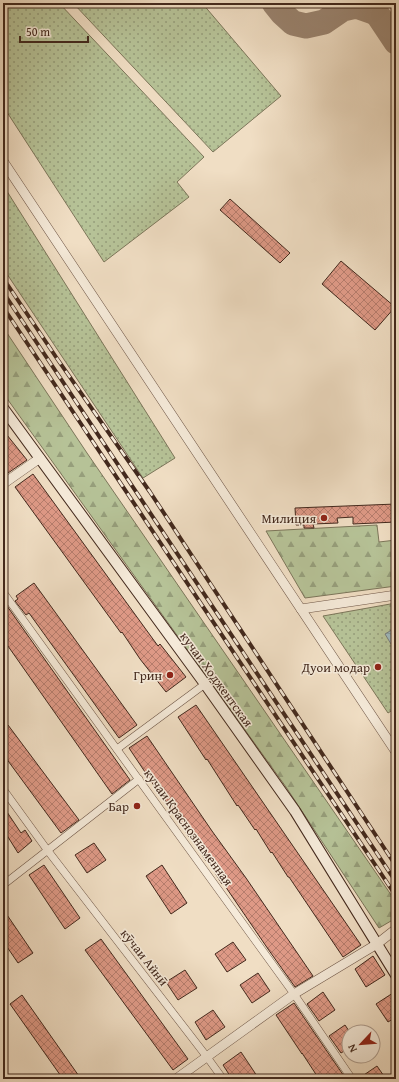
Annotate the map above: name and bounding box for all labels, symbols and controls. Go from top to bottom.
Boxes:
scale bar [20,18,88,44]
text: 50 m [26,23,50,40]
place label: Милиция [261,509,316,528]
marker: Милиция [319,513,329,523]
street label: кучаи Ходжентская [175,628,258,731]
place label: Дуои модар [301,658,370,677]
marker: Дуои модар [373,662,383,672]
place label: Грин [133,666,162,685]
marker: Грин [165,670,175,680]
street label: кучаи Краснознаменная [139,765,238,890]
place label: Бар [108,797,129,816]
marker: Бар [132,801,142,811]
street label: кӯчаи Айнӣ [116,925,173,990]
north arrow [341,1024,381,1064]
text: N [343,1041,361,1055]

